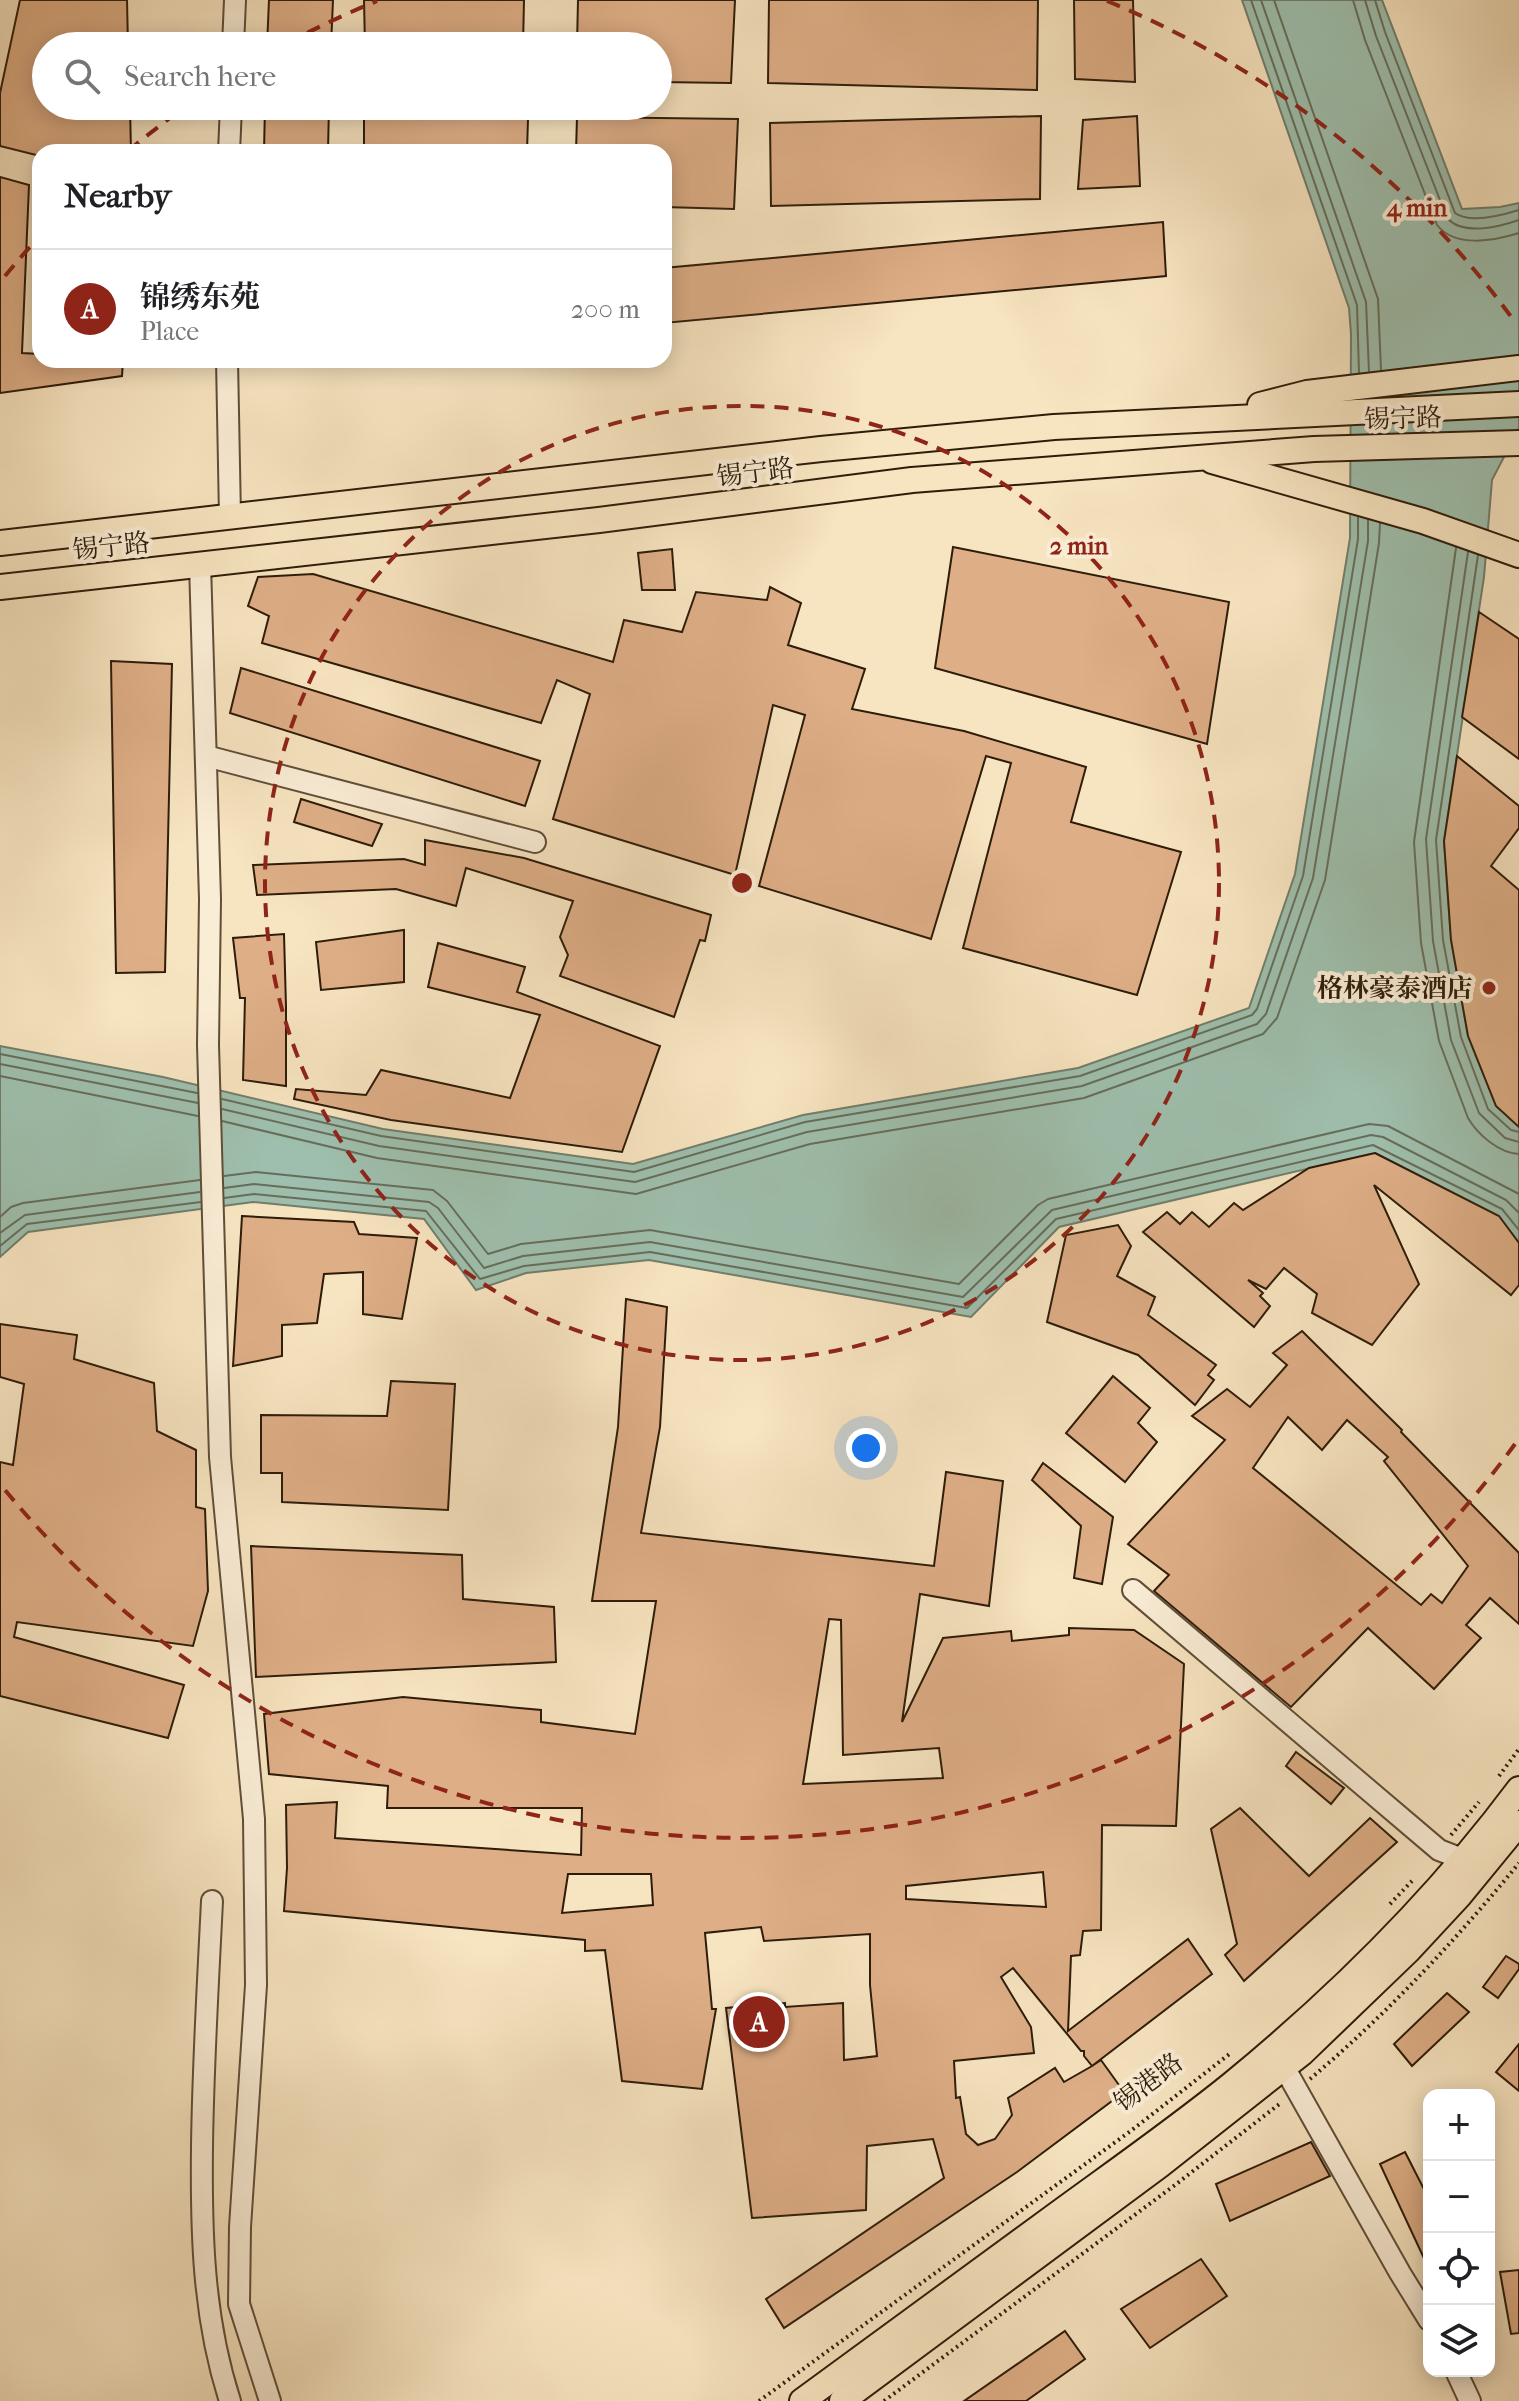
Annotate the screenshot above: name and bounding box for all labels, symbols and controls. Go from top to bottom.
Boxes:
search box [32,32,672,120]
icon: search [60,54,104,98]
text: Search here [124,59,276,94]
text: Nearby [64,176,171,216]
text: 4 min [1386,194,1448,223]
text: 锦绣东苑 [140,280,260,315]
text: A [82,294,98,325]
text: 200 m [571,294,640,325]
text: Place [140,316,199,347]
street label: 锡宁路 [1363,402,1443,435]
street label: 锡宁路 [714,452,796,493]
street label: 锡宁路 [71,527,151,566]
text: 2 min [1050,532,1109,560]
centre of rings [728,869,756,897]
place label: 格林豪泰酒店 [1317,973,1473,1004]
marker: 格林豪泰酒店 [1480,979,1498,997]
your location [846,1428,886,1468]
pin: A [733,1992,785,2052]
street label: 锡港路 [1108,2047,1189,2118]
map controls [1423,2089,1495,2377]
button: + [1423,2089,1495,2161]
button: − [1423,2161,1495,2233]
button: locate [1423,2233,1495,2305]
button: layers [1423,2305,1495,2377]

